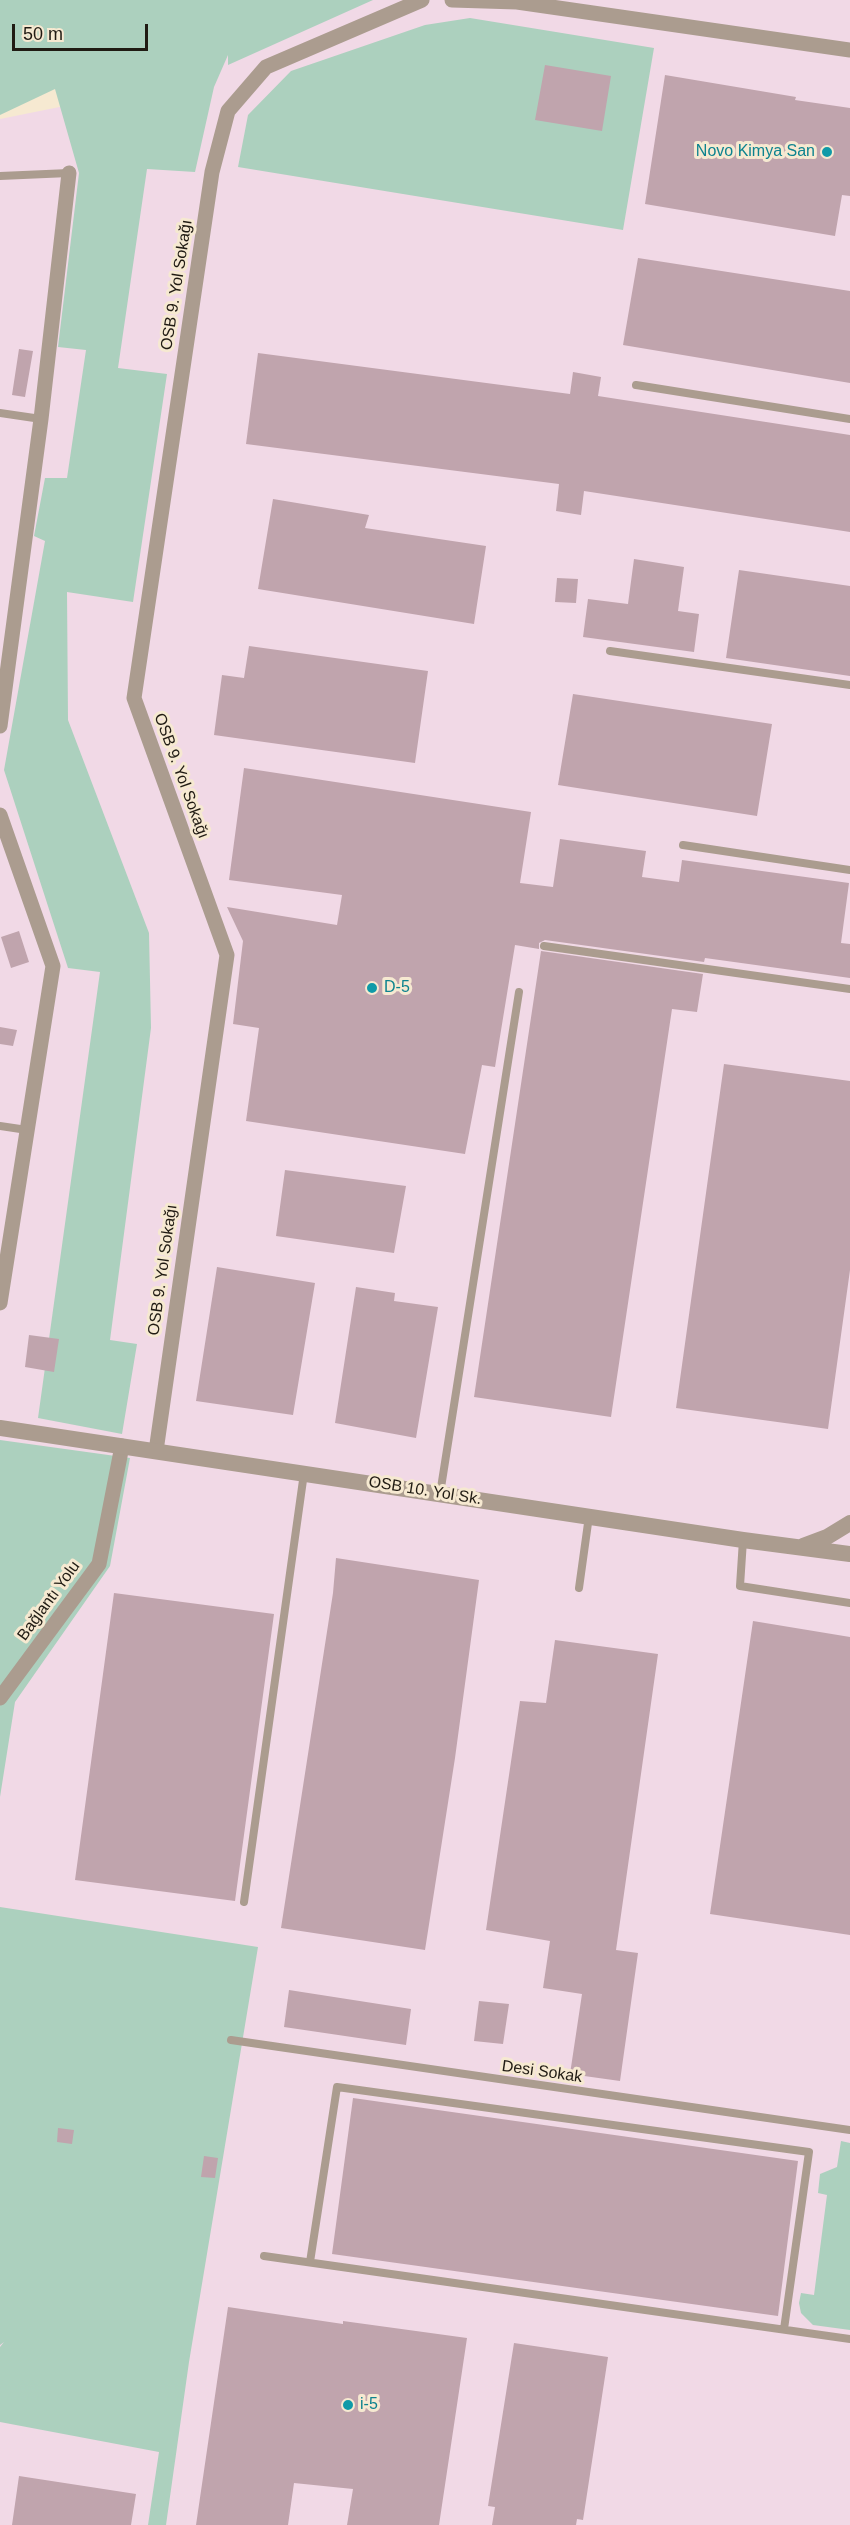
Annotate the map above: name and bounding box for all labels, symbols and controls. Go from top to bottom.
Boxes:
scale bar [15,12,152,50]
text: 50 m [23,24,63,44]
place label: Novo Kimya San [696,142,815,162]
marker: Novo Kimya San [820,145,834,159]
street label: OSB 9. Yol Sokağı [157,218,197,352]
street label: OSB 9. Yol Sokağı [149,711,213,841]
place label: D-5 [384,978,410,998]
marker: D-5 [365,981,379,995]
street label: OSB 9. Yol Sokağı [144,1203,182,1337]
street label: OSB 10. Yol Sk. [367,1473,483,1509]
street label: Bağlantı Yolu [14,1557,84,1645]
street label: Desi Sokak [501,2057,583,2087]
place label: i-5 [360,2395,378,2415]
marker: i-5 [341,2398,355,2412]

